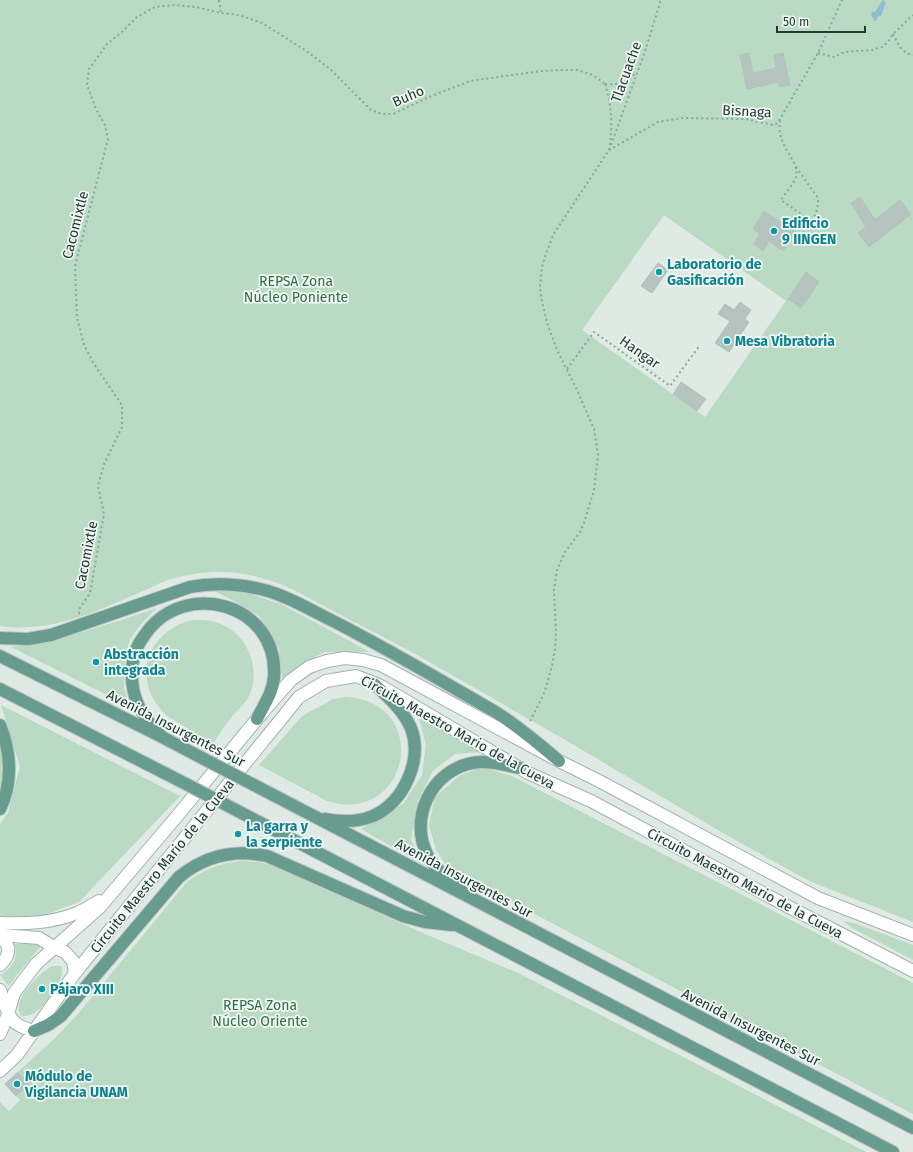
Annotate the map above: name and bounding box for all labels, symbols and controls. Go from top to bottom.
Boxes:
scale bar [777,8,865,34]
text: 50 m [783,15,809,29]
street label: Tlacuache [608,39,645,105]
street label: Buho [390,82,427,111]
street label: Bisnaga [722,102,772,121]
street label: Cacomixtle [59,189,92,261]
place label: Edificio 9 IINGEN [782,215,836,248]
marker: Edificio 9 IINGEN [769,226,779,236]
place label: Laboratorio de Gasificación [667,256,762,289]
marker: Laboratorio de Gasificación [654,267,664,277]
park label: REPSA Zona Núcleo Poniente [244,273,348,306]
street label: Hangar [616,332,664,373]
place label: Mesa Vibratoria [735,333,835,350]
marker: Mesa Vibratoria [722,336,732,346]
street label: Cacomixtle [72,520,101,591]
place label: Abstracción integrada [103,646,179,679]
marker: Abstracción integrada [91,657,101,667]
street label: Circuito Maestro Mario de la Cueva [358,672,558,793]
street label: Avenida Insurgentes Sur [104,686,248,771]
street label: Circuito Maestro Mario de la Cueva [87,776,238,957]
place label: La garra y la serpiente [246,818,322,851]
street label: Circuito Maestro Mario de la Cueva [644,824,846,942]
marker: La garra y la serpiente [233,829,243,839]
street label: Avenida Insurgentes Sur [392,835,536,922]
place label: Pájaro XIII [50,981,114,998]
marker: Pájaro XIII [37,984,47,994]
street label: Avenida Insurgentes Sur [679,985,823,1070]
park label: REPSA Zona Núcleo Oriente [212,997,308,1030]
place label: Módulo de Vigilancia UNAM [24,1068,128,1101]
marker: Módulo de Vigilancia UNAM [12,1079,22,1089]

